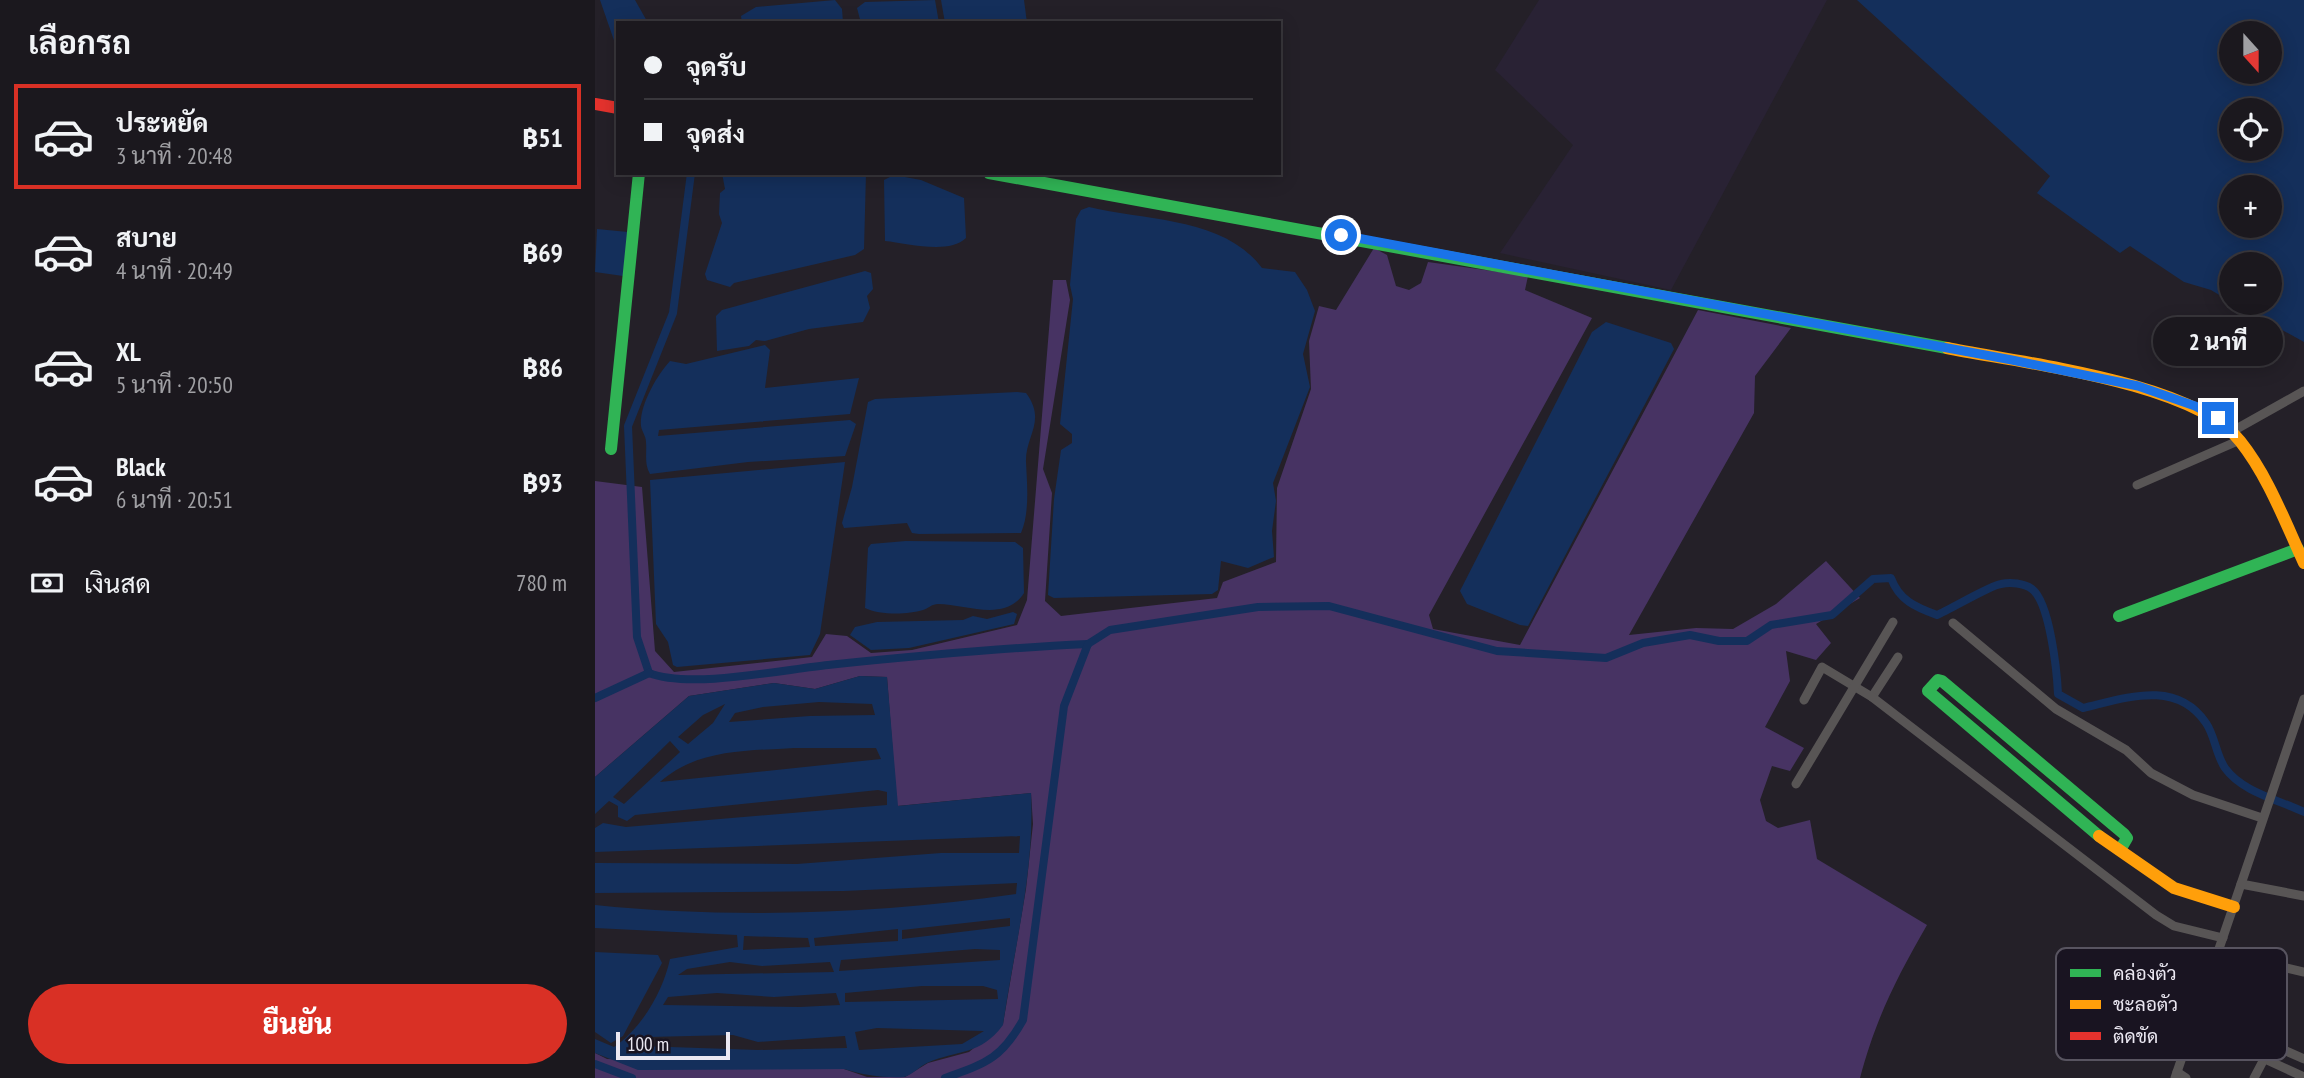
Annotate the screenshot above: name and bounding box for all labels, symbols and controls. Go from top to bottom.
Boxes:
text: เลือกรถ [28,21,131,63]
north arrow [2219,21,2282,84]
map controls [2219,21,2282,315]
text: จุดรับ [686,50,747,83]
button: locate [2219,98,2282,161]
icon: car [32,105,95,168]
text: ประหยัด [116,106,209,139]
text: จุดส่ง [686,117,745,150]
text: ฿51 [522,121,563,154]
text: 3 นาที · 20:48 [116,141,233,170]
button: + [2219,175,2282,238]
route start [1325,219,1357,251]
icon: car [32,220,95,283]
text: สบาย [116,221,177,254]
text: ฿69 [522,236,563,269]
button: − [2219,252,2282,315]
text: 4 นาที · 20:49 [116,256,233,285]
callout: 2 นาที [2153,316,2283,366]
text: 2 นาที [2189,327,2247,356]
icon: car [32,335,95,398]
text: XL [116,335,141,368]
text: ฿86 [522,351,563,384]
text: 5 นาที · 20:50 [116,370,233,399]
route end [2202,402,2234,434]
icon: car [32,450,95,513]
text: Black [116,450,166,483]
text: ฿93 [522,466,563,499]
text: 6 นาที · 20:51 [116,485,233,514]
icon: cash [28,564,66,602]
text: เงินสด [84,567,151,600]
text: 780 m [516,568,567,597]
legend [2056,948,2287,1060]
text: คล่องตัว [2113,961,2177,985]
button: ยืนยัน [28,984,567,1064]
text: ชะลอตัว [2113,992,2178,1016]
text: ติดขัด [2113,1024,2158,1048]
scale bar [616,1029,730,1061]
text: 100 m [627,1032,669,1056]

